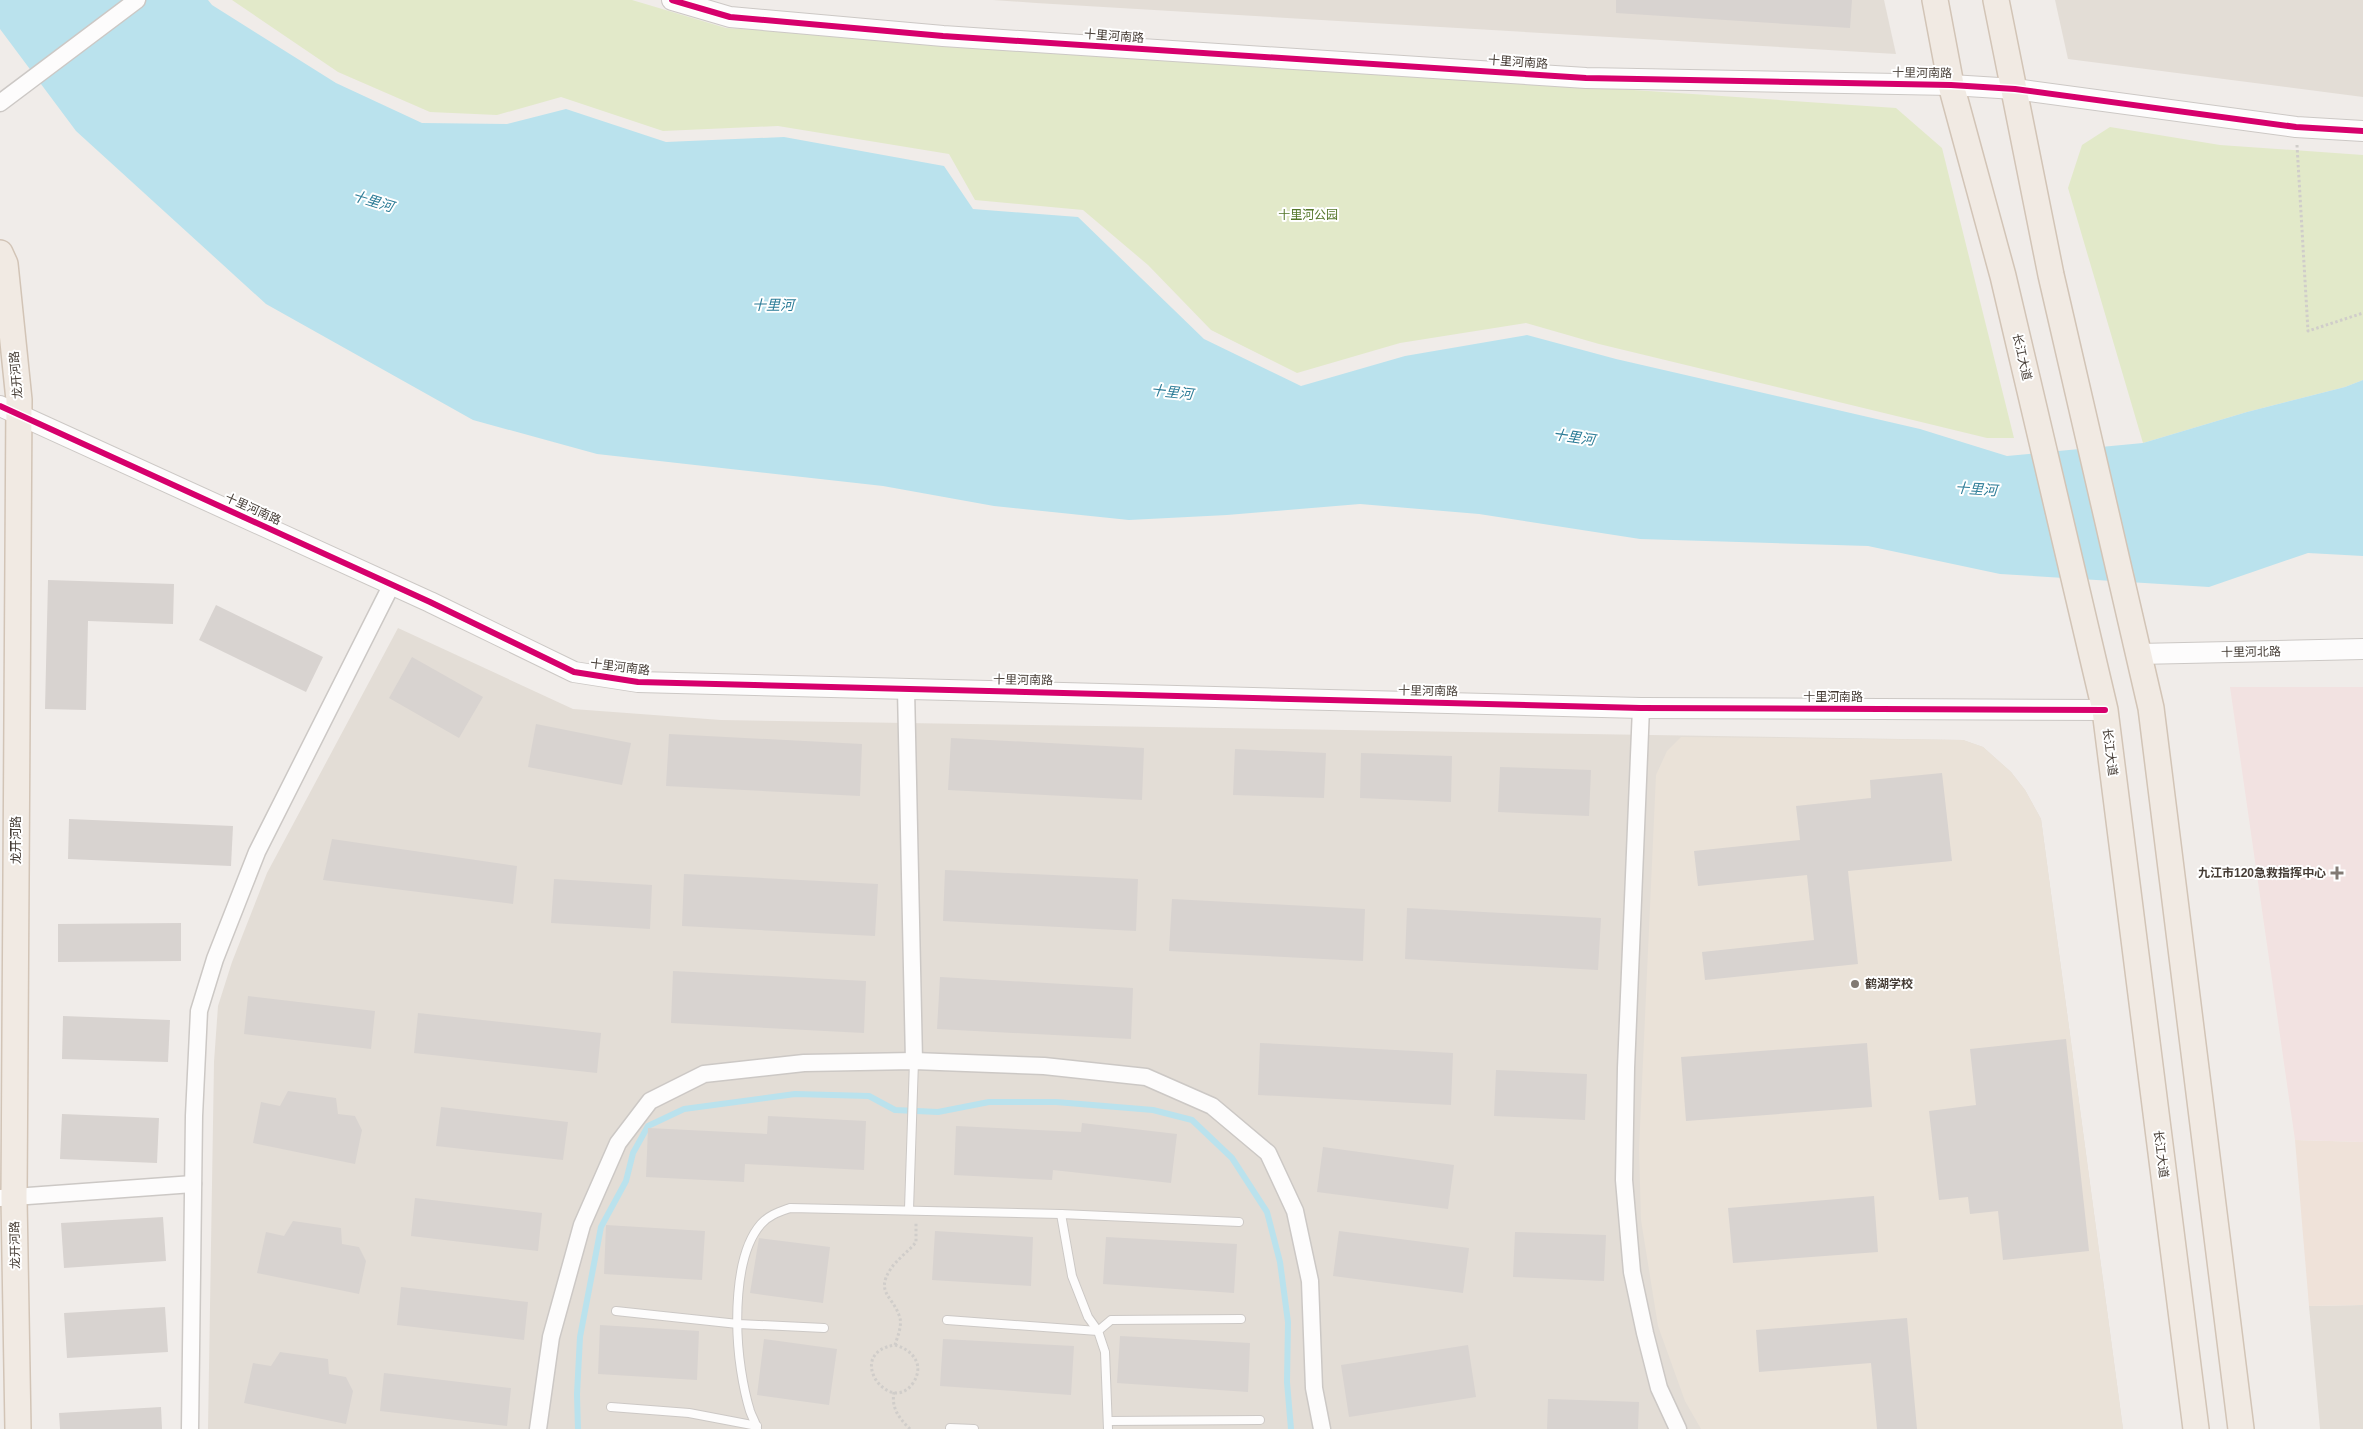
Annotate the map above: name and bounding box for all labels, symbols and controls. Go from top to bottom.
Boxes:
street label: 十里河南路 [1084,27,1144,45]
street label: 十里河南路 [1488,53,1548,71]
street label: 十里河南路 [1892,65,1952,81]
water label: 十里河 [351,187,398,216]
park label: 十里河公园 [1278,208,1338,222]
water label: 十里河 [752,297,797,313]
street label: 长江大道 [2010,332,2034,382]
street label: 龙开河路 [7,350,25,400]
water label: 十里河 [1150,382,1197,402]
water label: 十里河 [1552,426,1599,448]
water label: 十里河 [1954,480,2000,499]
street label: 十里河南路 [223,490,283,528]
street label: 十里河北路 [2221,644,2281,660]
street label: 十里河南路 [589,656,651,678]
street label: 十里河南路 [993,672,1053,688]
street label: 十里河南路 [1398,683,1458,699]
street label: 十里河南路 [1803,690,1863,704]
street label: 长江大道 [2100,727,2120,777]
street label: 龙开河路 [9,816,23,864]
place label: 九江市120急救指挥中心 [2198,866,2326,880]
marker: 九江市120急救指挥中心 [2330,866,2344,880]
place label: 鹤湖学校 [1865,977,1913,991]
marker: 鹤湖学校 [1849,978,1861,990]
street label: 长江大道 [2151,1129,2171,1179]
street label: 龙开河路 [8,1221,22,1269]

